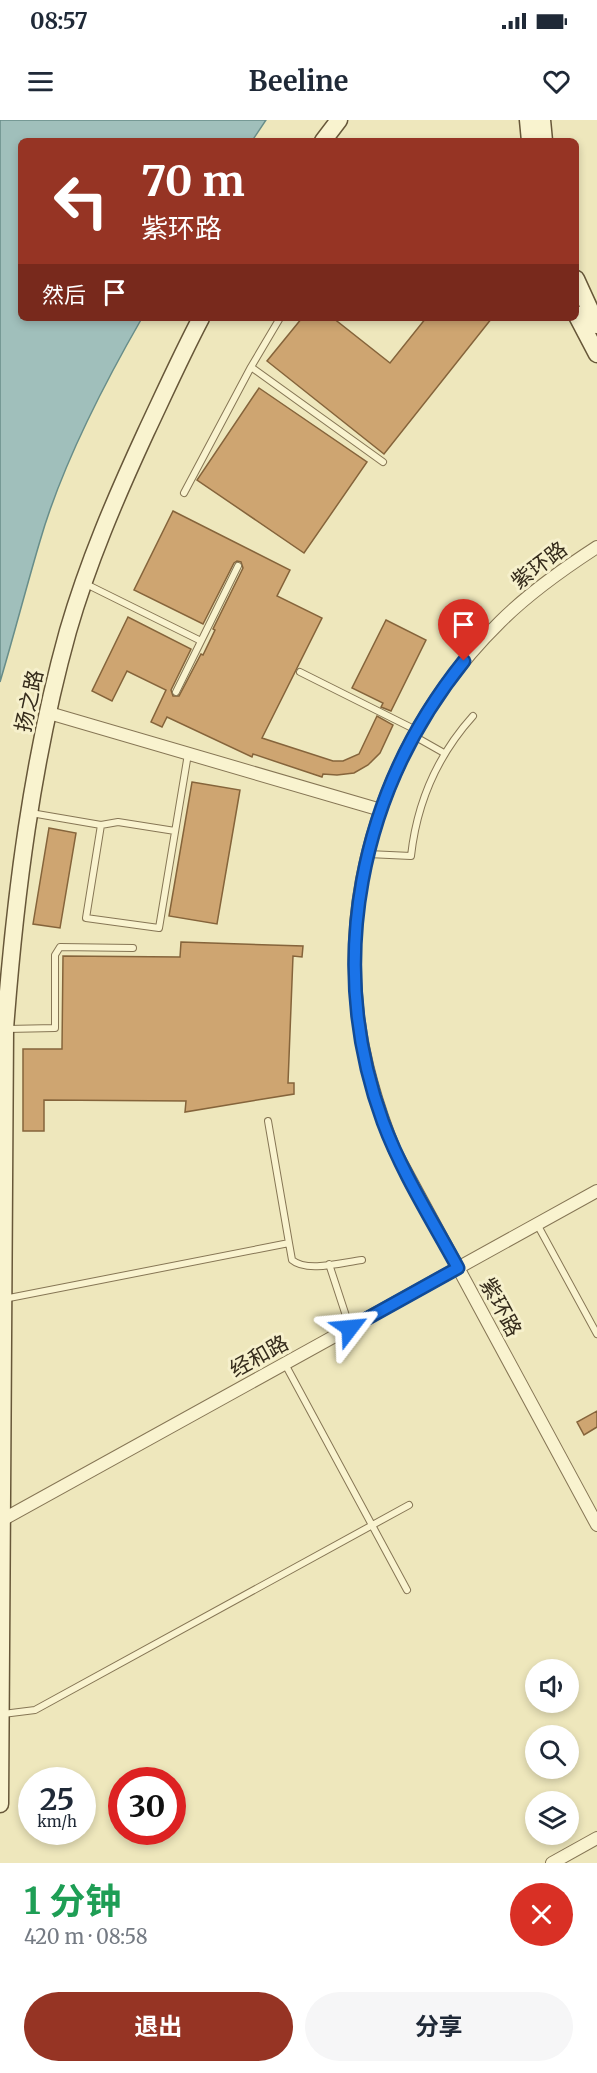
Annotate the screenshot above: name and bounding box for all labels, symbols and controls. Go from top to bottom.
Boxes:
text: 08:57 [30,7,88,35]
text: Beeline [249,64,348,98]
icon: menu [24,65,57,98]
icon: heart [540,65,573,98]
text: 70 m [141,155,245,207]
icon: left [42,162,120,240]
text: 紫环路 [141,211,222,245]
icon: arrive [98,276,131,309]
text: 然后 [42,281,86,309]
street label: 紫环路 [506,535,572,595]
pin [438,599,489,661]
icon: arrive [447,608,480,641]
street label: 扬之路 [9,667,49,735]
street label: 紫环路 [474,1273,528,1341]
position arrow [318,1296,382,1360]
street label: 经和路 [225,1329,293,1383]
map controls [525,1659,579,1845]
button: sound [525,1659,579,1713]
button: search [525,1725,579,1779]
speed limit sign: 30 [108,1767,186,1845]
text: 25 [40,1780,74,1818]
button: layers [525,1791,579,1845]
text: km/h [37,1812,77,1831]
text: 1 分钟 [24,1879,121,1924]
button: close [510,1883,573,1946]
text: 420 m · 08:58 [24,1924,148,1949]
button: 退出 [24,1992,293,2061]
button: 分享 [305,1992,573,2061]

